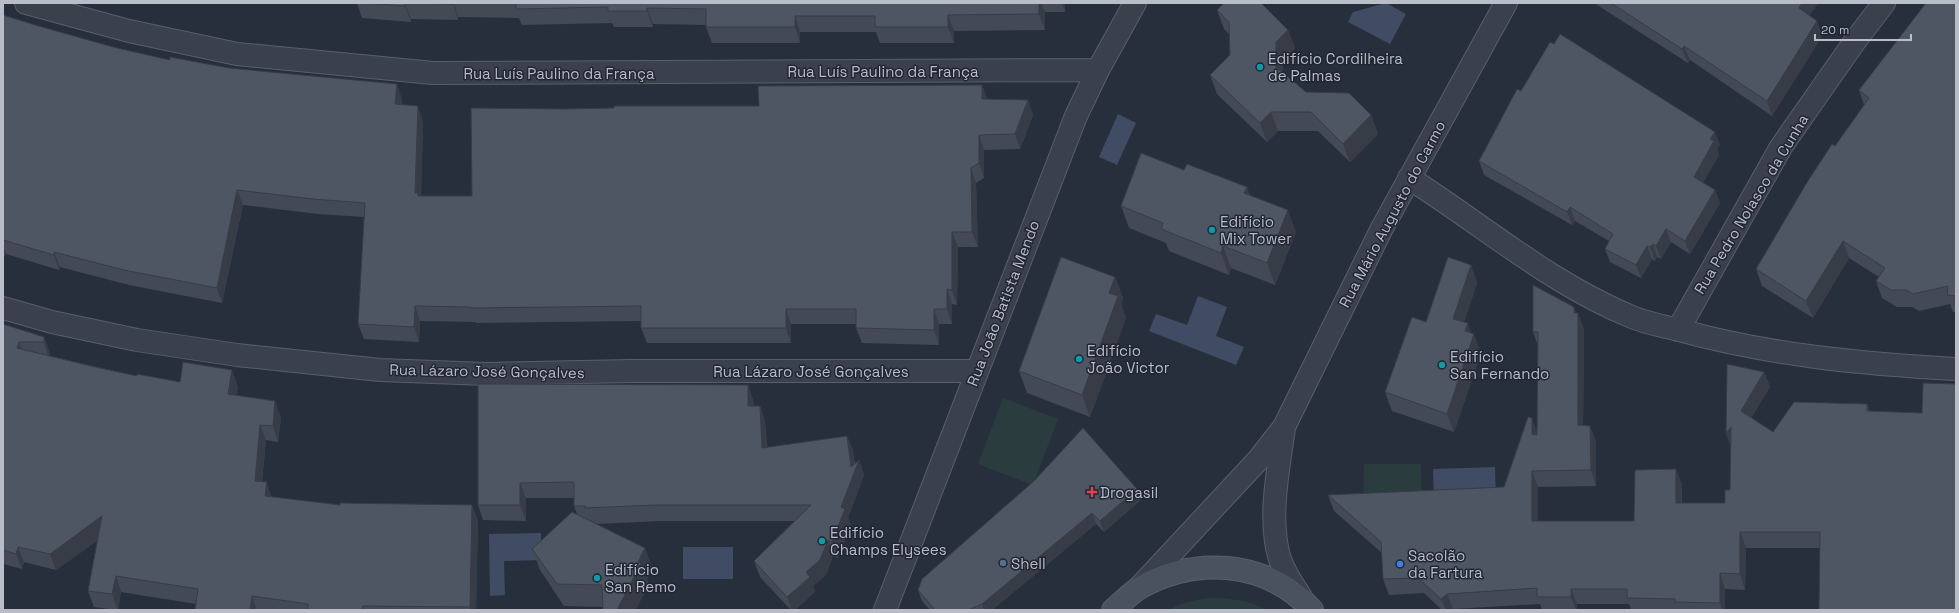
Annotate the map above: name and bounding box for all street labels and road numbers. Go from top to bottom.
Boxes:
street label: Rua Luís Paulino da França [787,62,979,81]
street label: Rua Luís Paulino da França [463,64,655,83]
street label: Rua Pedro Nolasco da Cunha [1690,110,1812,297]
street label: Rua Mário Augusto do Carmo [1335,117,1449,311]
street label: Rua João Batista Mendo [963,217,1043,389]
street label: Rua Lázaro José Gonçalves [389,360,585,382]
street label: Rua Lázaro José Gonçalves [713,362,909,381]

